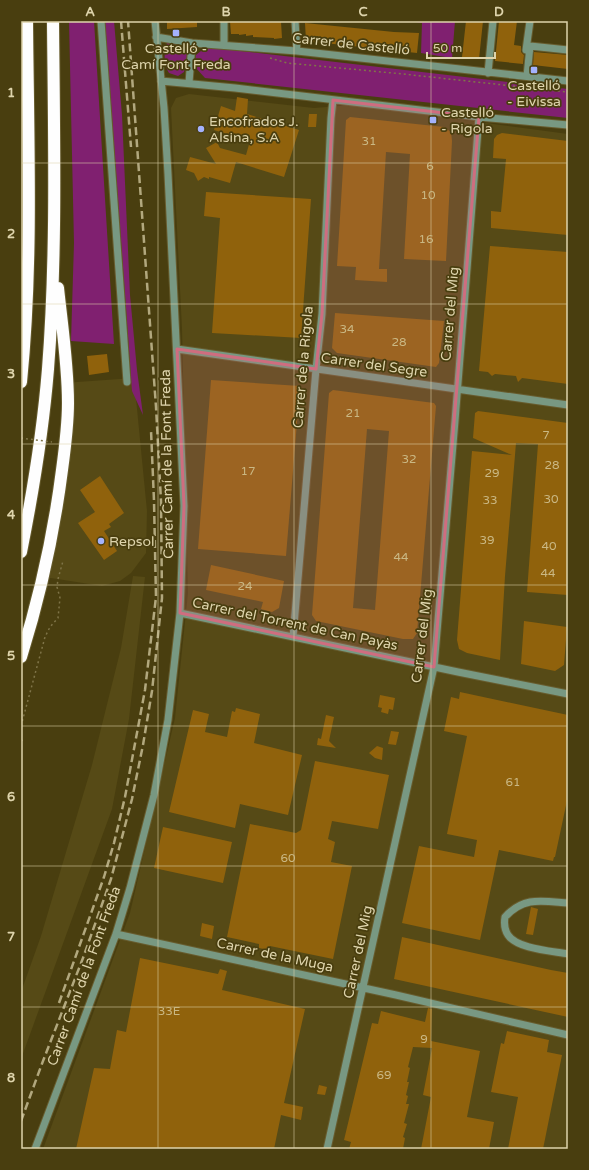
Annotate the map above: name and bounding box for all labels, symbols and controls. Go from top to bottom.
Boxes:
text: A [85,4,95,20]
text: B [221,4,231,20]
text: C [358,4,368,20]
text: D [494,4,504,20]
marker: Castelló - Camí Font Freda [171,28,181,38]
street label: Carrer de Castelló [291,29,411,59]
scale bar [427,34,495,60]
place label: Castelló - Camí Font Freda [121,40,231,73]
text: 50 m [433,41,462,55]
marker: Castelló - Eivissa [529,65,539,75]
place label: Castelló - Eivissa [507,77,561,110]
text: 1 [7,85,15,101]
place label: Castelló - Rigola [441,104,494,137]
place label: Encofrados J. Alsina, S.A [209,113,299,146]
marker: Castelló - Rigola [428,115,438,125]
marker: Encofrados J. Alsina, S.A [196,124,206,134]
house number: 31 [361,134,377,148]
house number: 6 [426,159,434,173]
house number: 10 [420,188,436,202]
text: 2 [7,226,15,242]
house number: 16 [418,232,434,246]
street label: Carrer del Mig [437,266,463,362]
street label: Carrer de la Rigola [289,305,317,429]
house number: 34 [339,322,355,336]
house number: 28 [391,335,407,349]
street label: Carrer del Segre [320,349,428,381]
text: 3 [7,366,15,382]
street label: Carrer Camí de la Font Freda [157,369,177,559]
house number: 21 [345,406,361,420]
house number: 7 [542,428,550,442]
house number: 32 [401,452,417,466]
house number: 28 [544,458,560,472]
house number: 17 [240,464,256,478]
house number: 29 [484,466,500,480]
house number: 30 [543,492,559,506]
house number: 33 [482,493,498,507]
text: 4 [7,507,16,523]
place label: Repsol [109,533,154,550]
house number: 39 [479,533,495,547]
marker: Repsol [96,536,106,546]
house number: 40 [541,539,557,553]
house number: 44 [393,550,409,564]
house number: 44 [540,566,556,580]
house number: 24 [237,579,253,593]
street label: Carrer del Mig [408,588,436,684]
street label: Carrer del Torrent de Can Payàs [191,594,400,654]
text: 5 [7,648,15,664]
house number: 61 [505,775,521,789]
text: 6 [7,789,15,805]
house number: 60 [280,851,296,865]
street label: Carrer Camí de la Font Freda [44,884,124,1068]
street label: Carrer del Mig [340,904,376,1000]
text: 7 [7,929,15,945]
street label: Carrer de la Muga [215,934,335,976]
house number: 33E [158,1004,181,1018]
house number: 9 [420,1032,428,1046]
house number: 69 [376,1068,392,1082]
text: 8 [7,1070,15,1086]

